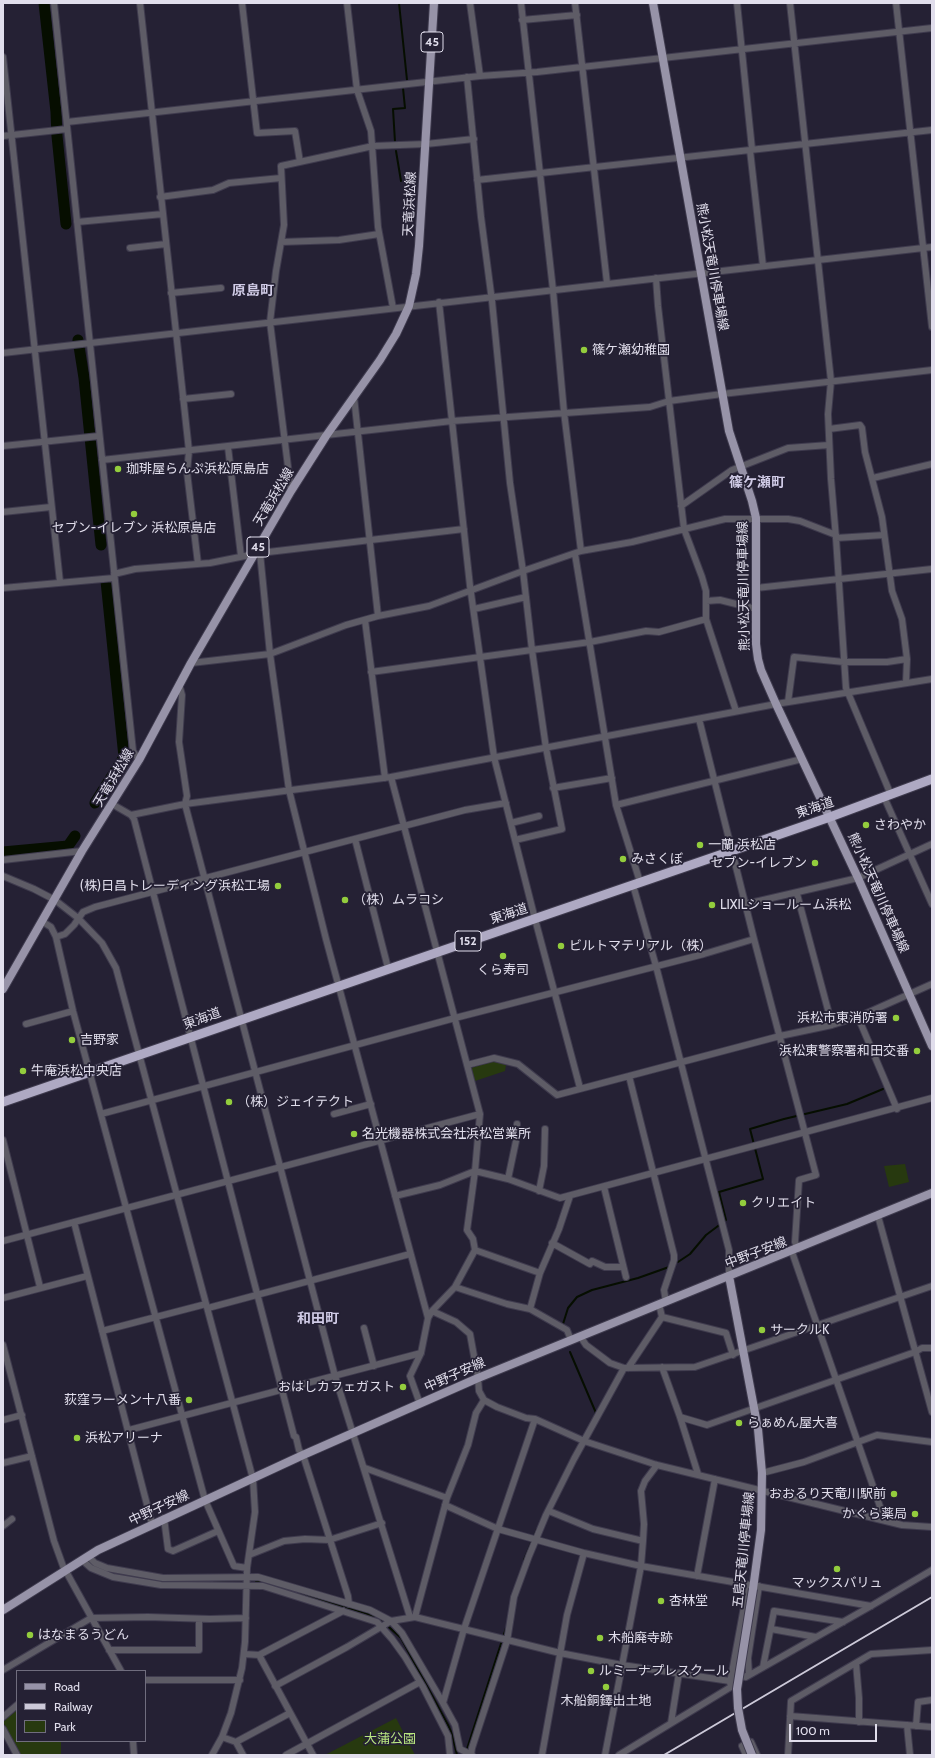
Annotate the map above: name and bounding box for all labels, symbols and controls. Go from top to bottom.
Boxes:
road number: 45 [421,32,443,52]
street label: 天竜浜松線 [401,171,419,237]
street label: 熊小松天竜川停車場線 [693,202,731,332]
district label: 原島町 [232,283,274,299]
place label: 篠ケ瀬幼稚園 [592,342,670,358]
marker: 篠ケ瀬幼稚園 [579,345,589,355]
place label: 珈琲屋らんぷ浜松原島店 [126,461,269,477]
marker: 珈琲屋らんぷ浜松原島店 [113,464,123,474]
street label: 天竜浜松線 [251,465,297,529]
district label: 篠ケ瀬町 [729,475,785,491]
marker: セブン‐イレブン 浜松原島店 [129,509,139,519]
place label: セブン‐イレブン 浜松原島店 [52,520,216,536]
street label: 熊小松天竜川停車場線 [735,521,753,651]
road number: 45 [247,537,269,557]
street label: 天竜浜松線 [91,746,137,810]
street label: 東海道 [794,794,836,822]
place label: さわやか [874,817,926,833]
marker: さわやか [861,820,871,830]
street label: 熊小松天竜川停車場線 [844,830,912,956]
place label: 一蘭 浜松店 [708,837,776,853]
marker: 一蘭 浜松店 [695,840,705,850]
place label: みさくぼ [631,851,683,867]
marker: みさくぼ [618,854,628,864]
place label: セブン-イレブン [710,855,807,871]
marker: セブン-イレブン [810,858,820,868]
place label: (株)日昌トレーディング浜松工場 [80,878,270,894]
marker: (株)日昌トレーディング浜松工場 [273,881,283,891]
place label: （株）ムラコシ [353,892,444,908]
marker: （株）ムラコシ [340,895,350,905]
place label: LIXILショールーム浜松 [720,897,851,913]
marker: LIXILショールーム浜松 [707,900,717,910]
street label: 東海道 [488,901,530,927]
road number: 152 [455,931,481,951]
place label: ビルトマテリアル（株） [569,938,712,954]
marker: ビルトマテリアル（株） [556,941,566,951]
marker: くら寿司 [498,951,508,961]
place label: くら寿司 [477,962,529,978]
street label: 東海道 [181,1005,223,1033]
place label: 浜松市東消防署 [797,1010,888,1026]
marker: 浜松市東消防署 [891,1013,901,1023]
place label: 吉野家 [80,1032,119,1048]
marker: 吉野家 [67,1035,77,1045]
place label: 浜松東警察署和田交番 [779,1043,909,1059]
marker: 浜松東警察署和田交番 [912,1046,922,1056]
place label: 牛庵浜松中央店 [31,1063,122,1079]
marker: 牛庵浜松中央店 [18,1066,28,1076]
place label: （株）ジェイテクト [237,1094,354,1110]
marker: （株）ジェイテクト [224,1097,234,1107]
place label: 名光機器株式会社浜松営業所 [362,1126,531,1142]
marker: 名光機器株式会社浜松営業所 [349,1129,359,1139]
place label: クリエイト [751,1195,816,1211]
marker: クリエイト [738,1198,748,1208]
street label: 中野子安線 [723,1234,789,1272]
district label: 和田町 [297,1311,339,1327]
place label: サークルK [770,1322,829,1338]
marker: サークルK [757,1325,767,1335]
street label: 中野子安線 [422,1355,488,1395]
place label: おはしカフェガスト [278,1379,395,1395]
marker: おはしカフェガスト [398,1382,408,1392]
place label: 荻窪ラーメン十八番 [64,1392,181,1408]
marker: 荻窪ラーメン十八番 [184,1395,194,1405]
place label: らぁめん屋大喜 [747,1415,838,1431]
marker: らぁめん屋大喜 [734,1418,744,1428]
place label: 浜松アリーナ [85,1430,163,1446]
marker: 浜松アリーナ [72,1433,82,1443]
place label: おおるり天竜川駅前 [769,1486,886,1502]
street label: 中野子安線 [126,1487,192,1529]
marker: おおるり天竜川駅前 [889,1489,899,1499]
street label: 五島天竜川停車場線 [730,1491,758,1609]
place label: かぐら薬局 [842,1506,907,1522]
marker: かぐら薬局 [910,1509,920,1519]
marker: マックスバリュ [832,1564,842,1574]
place label: マックスバリュ [792,1575,882,1591]
place label: 杏林堂 [669,1593,708,1609]
marker: 杏林堂 [656,1596,666,1606]
place label: はなまるうどん [38,1627,129,1643]
marker: はなまるうどん [25,1630,35,1640]
place label: 木船廃寺跡 [608,1630,673,1646]
marker: 木船廃寺跡 [595,1633,605,1643]
place label: ルミーナプレスクール [599,1663,729,1679]
marker: ルミーナプレスクール [586,1666,596,1676]
legend [16,1670,146,1742]
text: Road [54,1679,80,1694]
marker: 木船銅鐸出土地 [601,1682,611,1692]
place label: 木船銅鐸出土地 [561,1693,651,1709]
text: Railway [54,1699,92,1714]
scale bar [791,1716,879,1742]
text: Park [54,1719,76,1734]
text: 100 m [796,1723,830,1738]
park label: 大蒲公園 [364,1731,416,1747]

